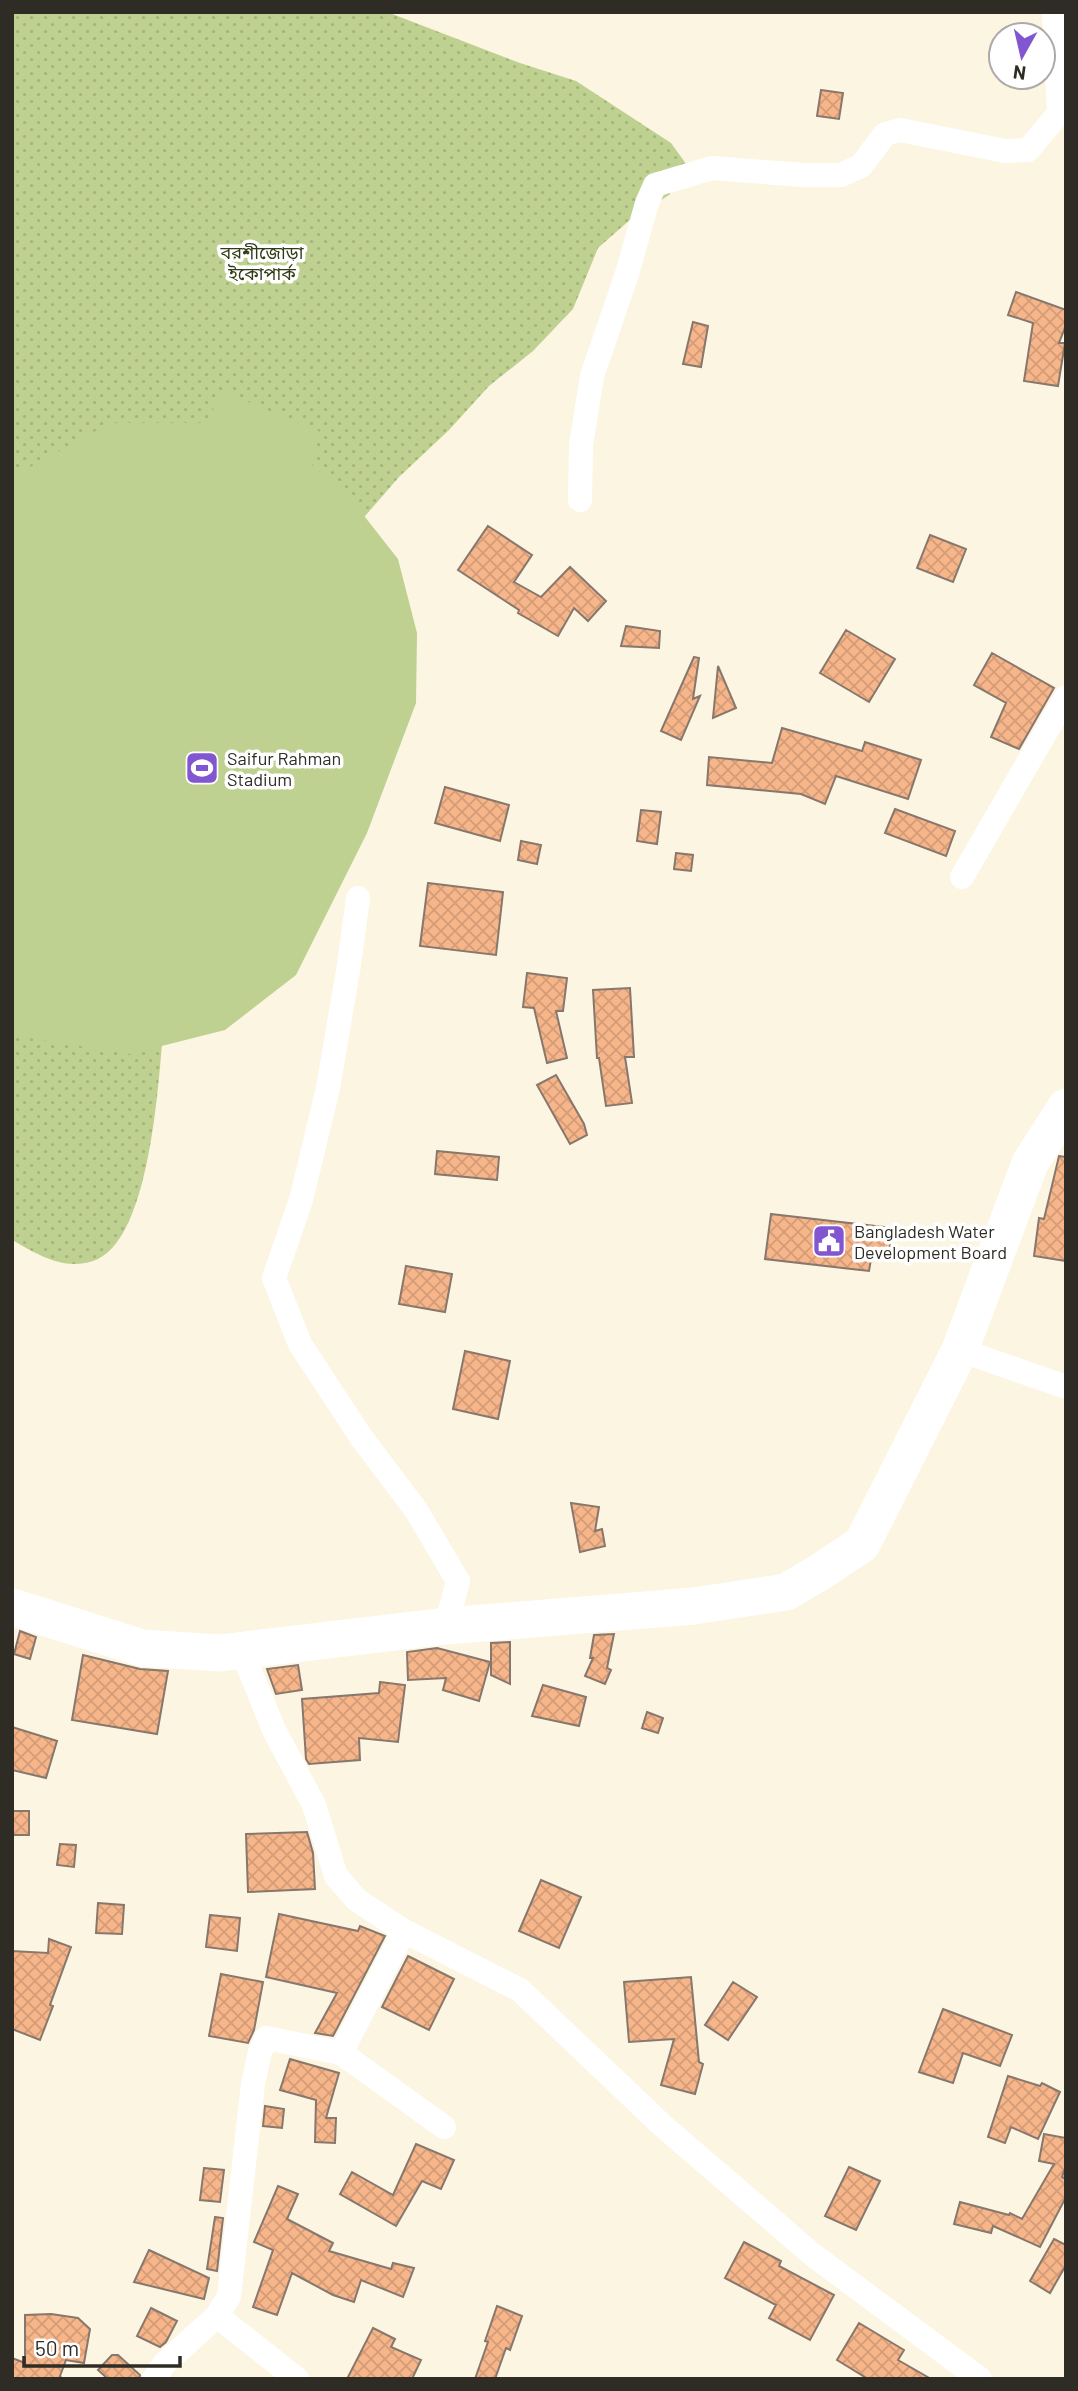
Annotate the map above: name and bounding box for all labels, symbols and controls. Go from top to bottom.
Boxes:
north arrow [987,21,1057,91]
text: N [1012,61,1027,86]
park label: বরশীজোড়া ইকোপার্ক [220,241,304,284]
place label: Saifur Rahman Stadium [227,747,341,790]
sports icon: Saifur Rahman Stadium [183,749,221,787]
place label: Bangladesh Water Development Board [854,1220,1007,1263]
public building icon: Bangladesh Water Development Board [810,1222,848,1260]
scale bar [24,2324,180,2368]
text: 50 m [35,2335,79,2360]

